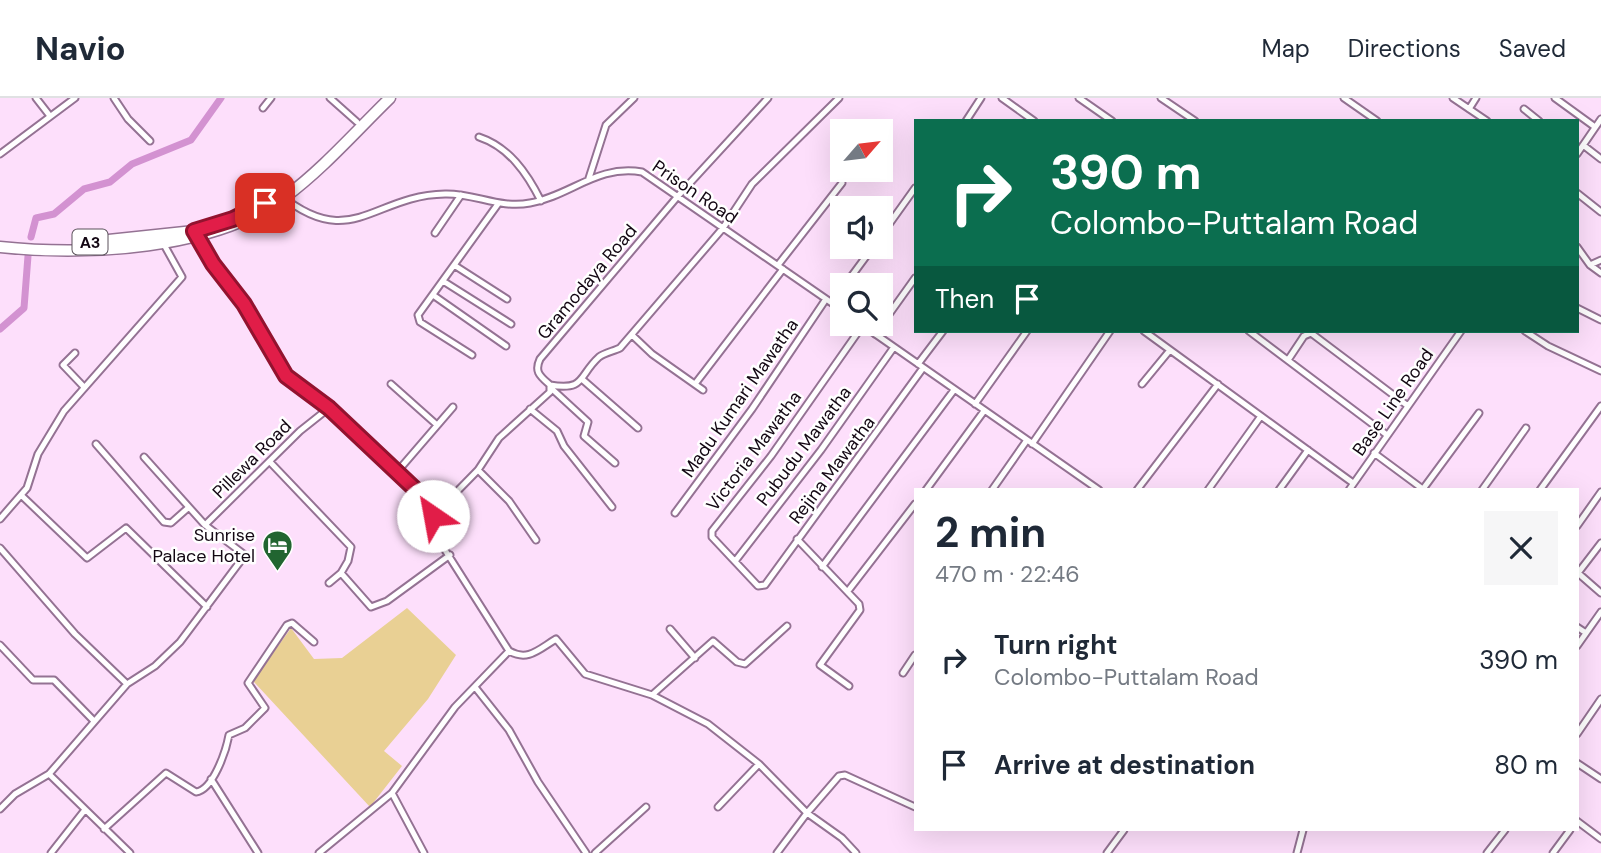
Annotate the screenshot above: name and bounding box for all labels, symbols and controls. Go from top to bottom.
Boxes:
text: Navio [35,27,126,70]
text: Map [1262,33,1310,64]
text: Directions [1348,33,1461,64]
text: Saved [1499,33,1566,64]
north arrow [830,119,892,182]
map controls [830,119,893,336]
text: 390 m [1050,140,1202,204]
icon: right [935,147,1026,238]
street label: Prison Road [648,155,742,229]
pin [235,173,295,233]
icon: arrive [246,184,284,222]
button: sound [830,196,893,259]
text: Colombo-Puttalam Road [1050,202,1418,244]
street label: Gramodaya Road [532,219,642,345]
road number: A3 [72,230,108,254]
button: search [830,273,893,336]
icon: arrive [1008,280,1046,318]
text: Then [935,282,994,316]
street label: Madu Kumari Mawatha [676,314,804,482]
street label: Base Line Road [1347,344,1439,460]
street label: Pubudu Mawatha [751,381,857,511]
street label: Victoria Mawatha [701,386,807,516]
street label: Rejina Mawatha [784,411,880,529]
street label: Pillewa Road [207,414,297,504]
position arrow [396,479,470,553]
text: 2 min [935,505,1046,560]
button: close [1484,511,1558,585]
place label: Sunrise Palace Hotel [152,523,255,568]
hotel icon: Sunrise Palace Hotel [261,528,295,572]
text: 470 m · 22:46 [935,559,1080,589]
text: Turn right [994,628,1118,662]
icon: right [935,641,973,679]
text: 390 m [1479,643,1558,677]
text: Colombo-Puttalam Road [994,662,1259,692]
icon: arrive [935,746,973,784]
text: Arrive at destination [994,748,1255,782]
text: 80 m [1494,748,1558,782]

